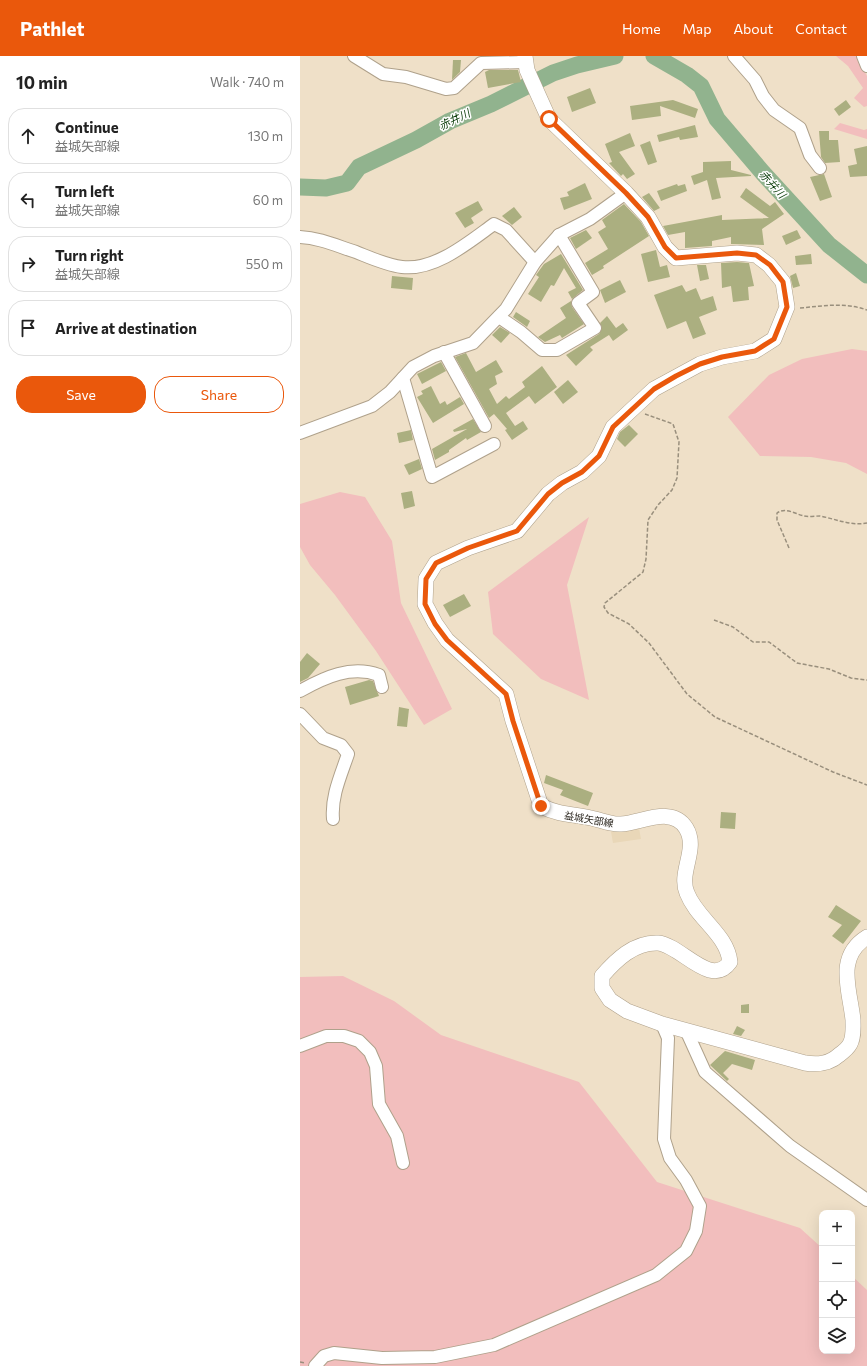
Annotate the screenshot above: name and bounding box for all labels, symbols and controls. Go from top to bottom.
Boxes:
text: Pathlet [20,17,85,40]
text: Home [622,20,661,37]
text: Map [683,20,711,37]
text: About [733,20,773,37]
text: Contact [795,20,847,37]
text: 10 min [16,72,68,93]
text: Walk · 740 m [210,74,284,90]
water label: 赤井川 [436,105,473,132]
route start [540,110,558,128]
text: Continue [55,118,119,136]
icon: ahead [17,125,39,147]
text: 130 m [248,128,283,144]
text: 益城矢部線 [55,138,120,154]
water label: 赤井川 [757,167,790,201]
text: Turn left [55,182,114,200]
icon: left [17,189,39,211]
text: 60 m [253,192,283,208]
text: 益城矢部線 [55,202,120,218]
text: Turn right [55,246,124,264]
icon: right [17,253,39,275]
text: 550 m [246,256,283,272]
text: 益城矢部線 [55,266,120,282]
icon: arrive [17,317,39,339]
text: Arrive at destination [55,319,197,337]
button: Save [16,376,146,413]
button: Share [154,376,284,413]
route end [532,797,550,815]
street label: 益城矢部線 [563,809,615,829]
map controls [819,1210,855,1354]
button: + [819,1210,855,1246]
button: − [819,1246,855,1282]
button: locate [819,1282,855,1318]
button: layers [819,1318,855,1354]

